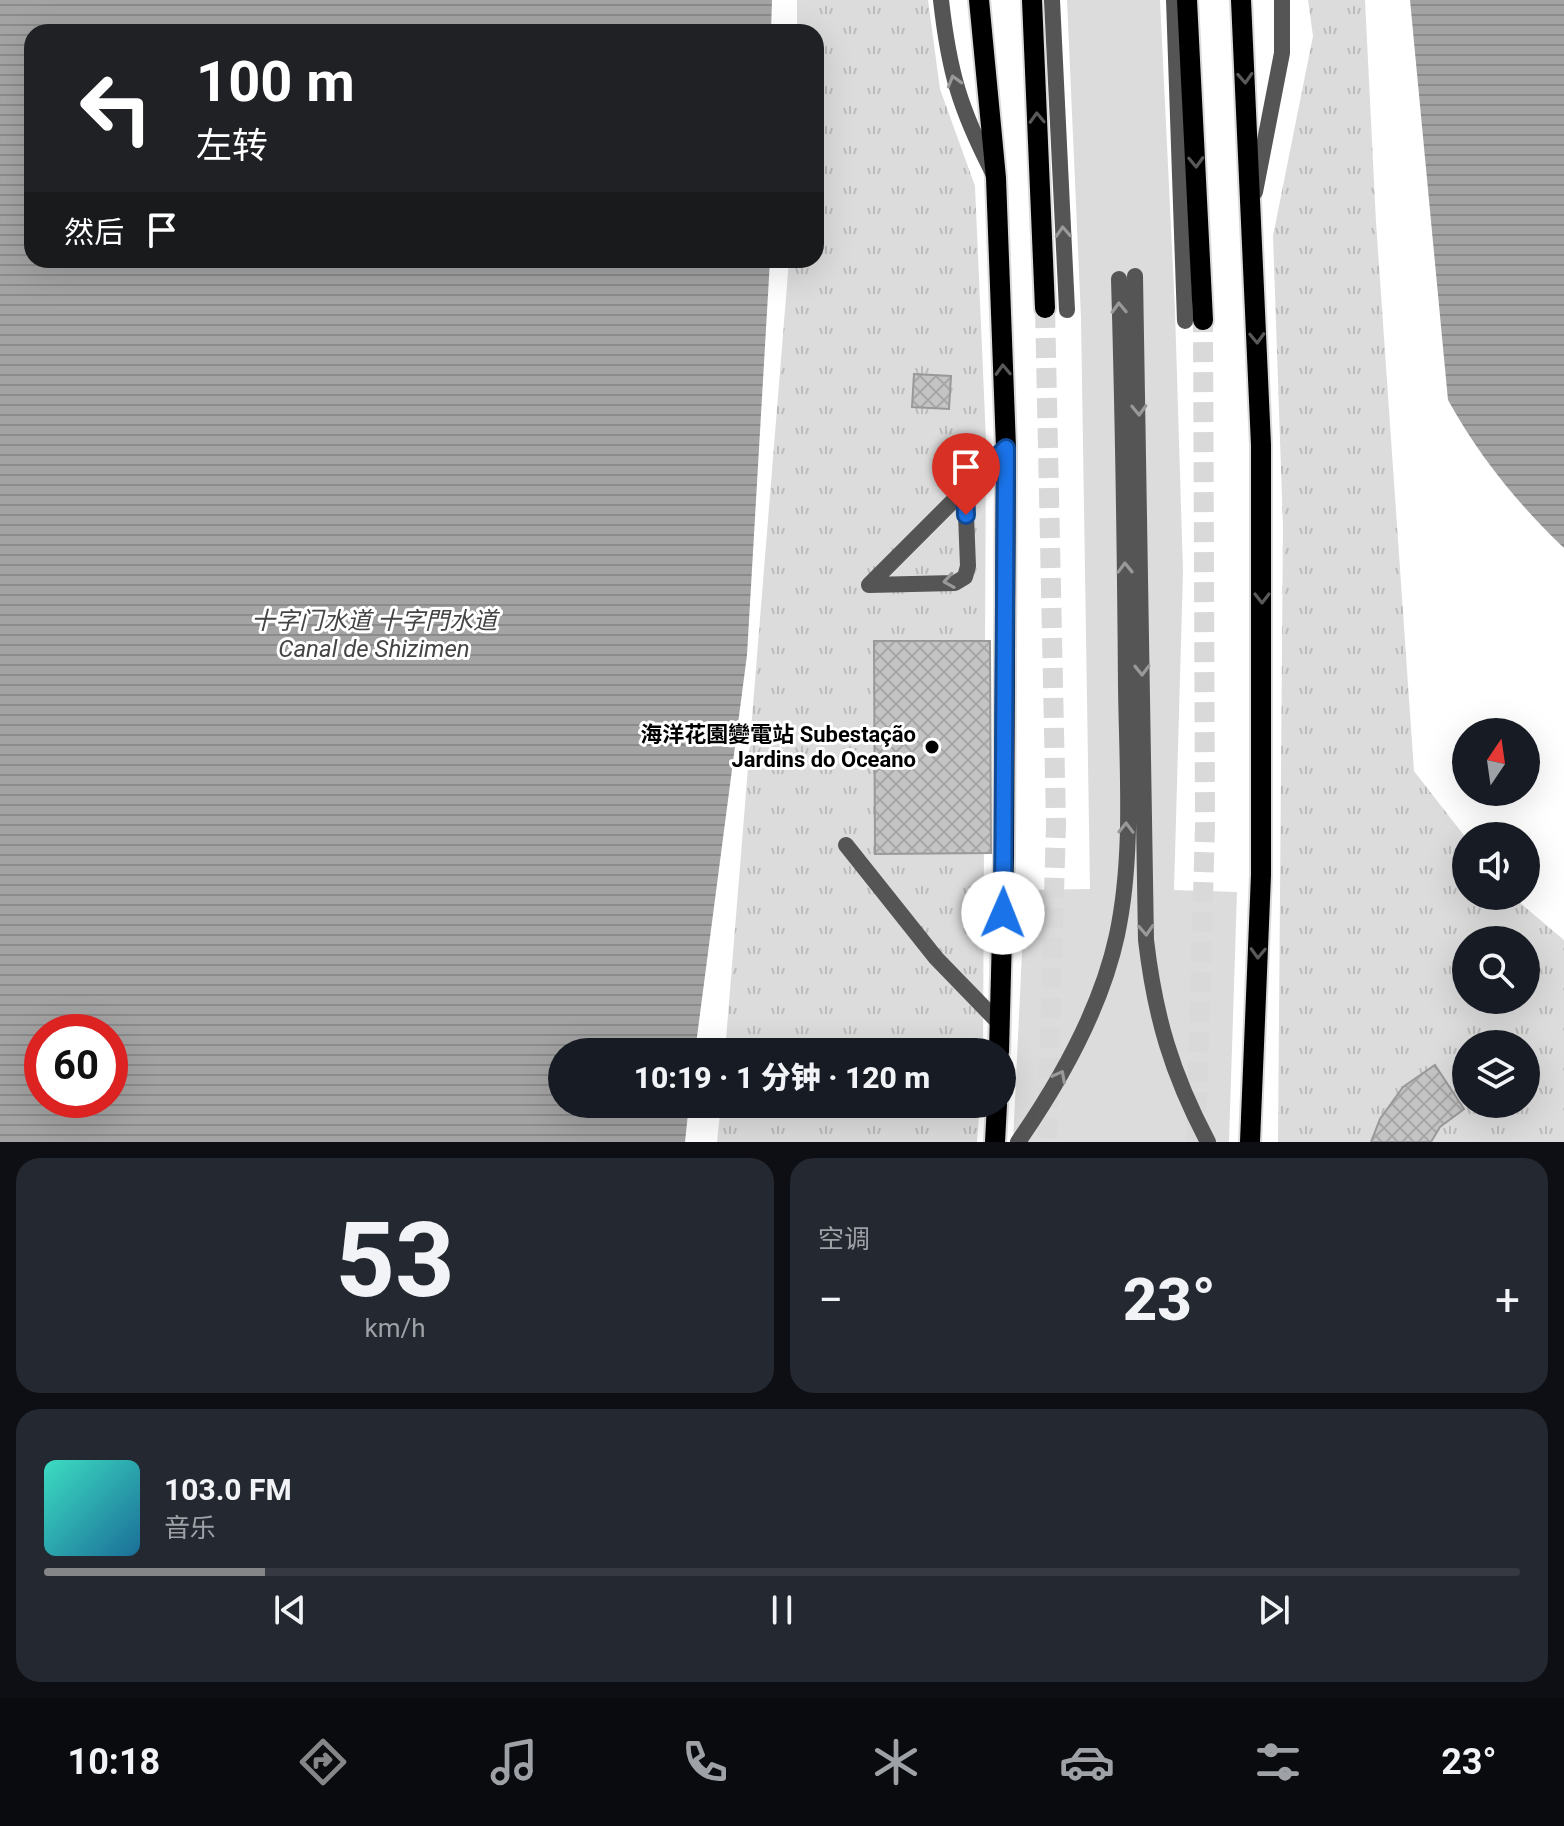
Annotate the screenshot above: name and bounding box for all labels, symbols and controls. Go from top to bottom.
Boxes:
text: 100 m [196,49,355,115]
icon: left [64,56,168,160]
one-way arrow [1236,72,1253,85]
one-way arrow [947,75,963,88]
one-way arrow [1029,111,1046,124]
text: 左转 [196,125,268,167]
one-way arrow [1188,156,1205,169]
icon: arrive [140,208,184,252]
text: 然后 [64,215,124,250]
one-way arrow [1055,225,1072,238]
one-way arrow [1111,301,1128,314]
one-way arrow [1248,332,1265,345]
one-way arrow [994,363,1011,376]
one-way arrow [1130,404,1148,417]
pin [932,433,1000,515]
icon: arrive [944,445,988,489]
one-way arrow [1116,561,1134,574]
one-way arrow [942,572,955,589]
one-way arrow [1253,592,1271,605]
water label: 十字门水道 十字門水道 Canal de Shizimen [251,607,500,663]
one-way arrow [1133,664,1151,677]
north arrow [1452,718,1540,806]
map controls [1452,718,1540,1118]
place label: 海洋花園變電站 Subestação Jardins do Oceano [640,722,916,772]
marker: 海洋花園變電站 Subestação Jardins do Oceano [923,738,941,756]
one-way arrow [1117,821,1135,834]
button: sound [1452,822,1540,910]
position arrow [961,871,1045,955]
one-way arrow [1137,924,1154,937]
button: search [1452,926,1540,1014]
one-way arrow [1250,947,1267,960]
speed limit sign: 60 [24,1014,128,1118]
button: layers [1452,1030,1540,1118]
text: 10:19 · 1 分钟 · 120 m [634,1060,930,1095]
one-way arrow [1050,1069,1065,1084]
text: 53 [335,1200,455,1321]
text: 空调 [818,1224,870,1254]
text: 23° [1123,1264,1216,1335]
text: − [818,1274,843,1326]
text: + [1495,1274,1520,1326]
text: km/h [364,1313,426,1343]
text: 103.0 FM [164,1472,292,1507]
text: 音乐 [164,1513,216,1543]
icon: previous [268,1588,312,1632]
icon: pause [760,1588,804,1632]
icon: next [1252,1588,1296,1632]
icon: directions [295,1734,351,1790]
icon: music [486,1734,542,1790]
icon: phone [677,1734,733,1790]
icon: climate [868,1734,924,1790]
icon: car [1059,1734,1115,1790]
icon: filters [1250,1734,1306,1790]
text: 10:18 [67,1741,160,1783]
text: 23° [1441,1741,1496,1783]

